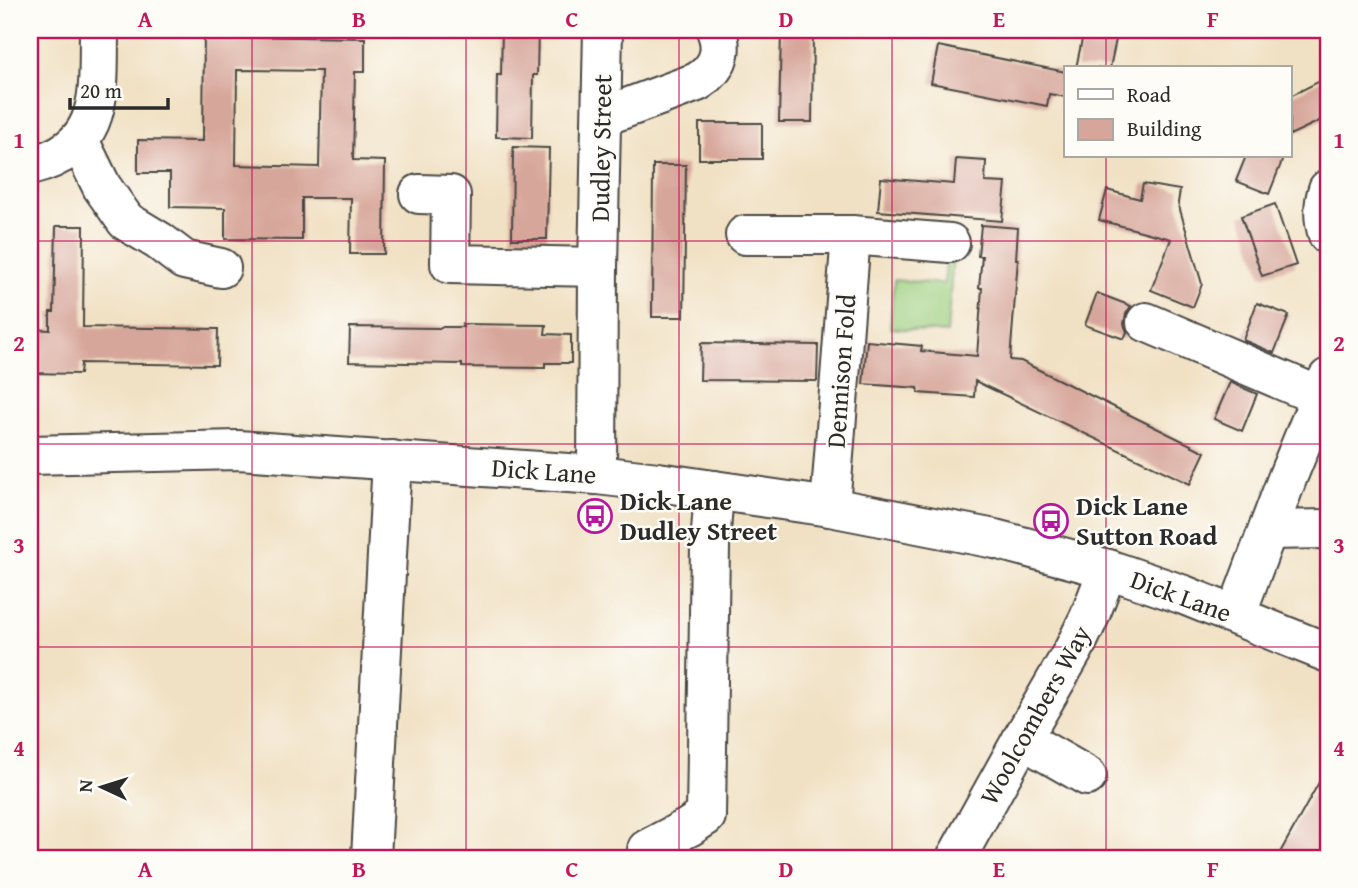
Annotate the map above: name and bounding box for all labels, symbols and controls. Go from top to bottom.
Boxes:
text: A [138,2,153,35]
text: B [352,2,366,35]
text: C [565,2,579,35]
text: D [779,2,794,35]
text: E [993,2,1005,35]
text: F [1207,2,1219,35]
scale bar [70,66,168,110]
legend [1064,66,1292,158]
street label: Dudley Street [580,74,621,222]
text: 20 m [80,75,122,106]
text: Road [1127,79,1172,110]
text: Building [1127,113,1202,144]
text: 1 [13,123,25,156]
text: 1 [1333,123,1345,156]
street label: Dennison Fold [816,292,865,449]
text: 2 [13,326,25,359]
text: 2 [1333,326,1345,359]
street label: Dick Lane [490,447,598,494]
place label: Dick Lane Dudley Street [620,481,777,550]
place label: Dick Lane Sutton Road [1076,486,1217,555]
bus stop icon: Dick Lane Dudley Street [576,497,614,535]
bus stop icon: Dick Lane Sutton Road [1032,502,1070,540]
text: 3 [13,528,25,561]
text: 3 [1333,528,1345,561]
street label: Dick Lane [1125,559,1237,632]
street label: Woolcombers Way [969,618,1100,812]
text: 4 [13,731,25,764]
text: 4 [1333,731,1345,764]
north arrow [66,752,136,822]
text: N [71,778,99,793]
text: A [138,852,153,885]
text: B [352,852,366,885]
text: C [565,852,579,885]
text: D [779,852,794,885]
text: E [993,852,1005,885]
text: F [1207,852,1219,885]

